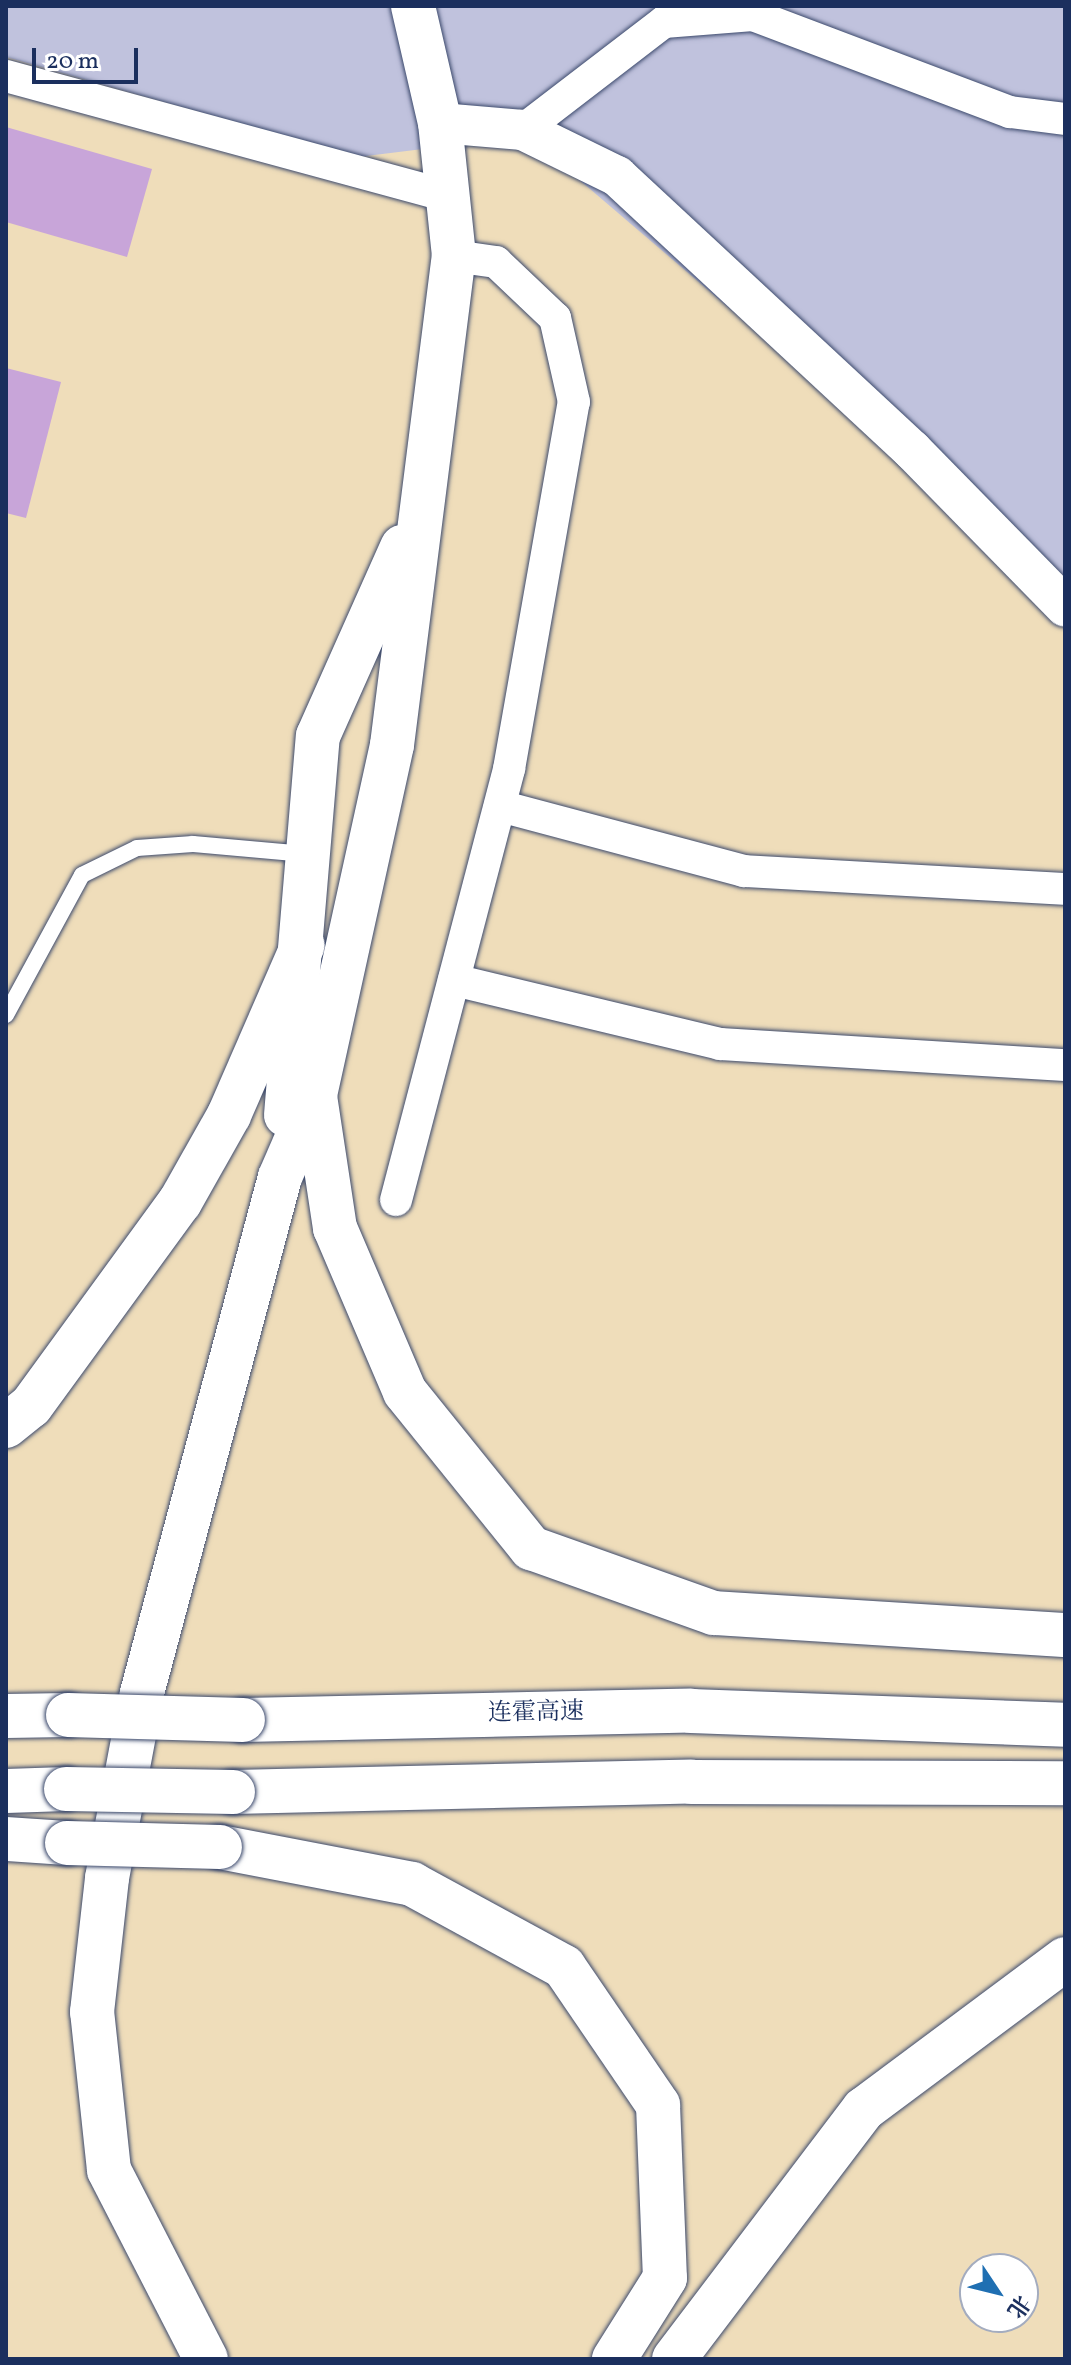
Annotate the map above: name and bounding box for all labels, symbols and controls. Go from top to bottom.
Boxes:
scale bar [36,32,142,82]
text: 20 m [46,45,99,79]
street label: 连霍高速 [488,1699,584,1729]
north arrow [959,2253,1039,2333]
text: 北 [998,2288,1036,2324]

